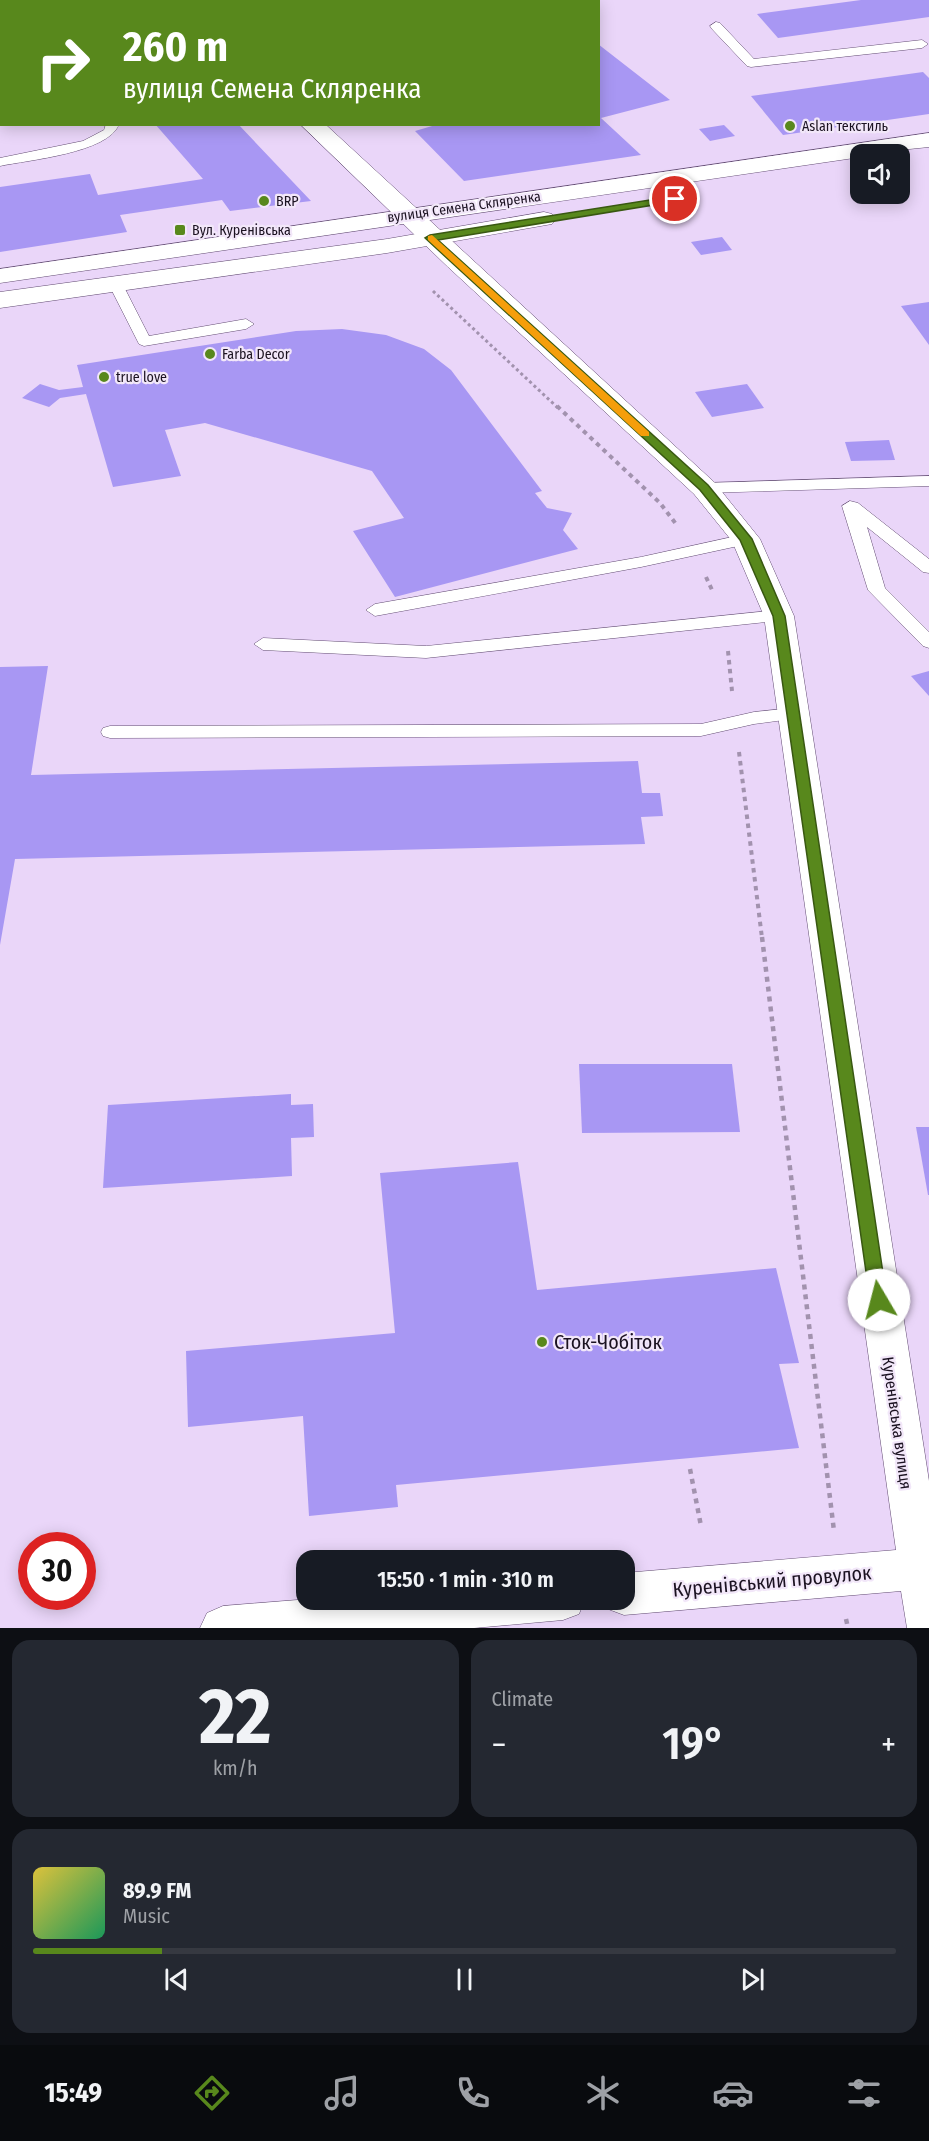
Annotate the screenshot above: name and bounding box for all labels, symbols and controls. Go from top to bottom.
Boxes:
text: 260 m [123,22,228,72]
icon: right [24,24,102,102]
text: вулиця Семена Скляренка [123,73,421,105]
place label: Aslan текстиль [802,118,889,135]
marker: Aslan текстиль [783,119,797,133]
map controls [850,144,910,204]
button: sound [850,144,910,204]
pin [649,173,700,224]
icon: arrive [658,182,691,215]
street label: вулиця Семена Скляренка [386,188,542,226]
place label: BRP [276,193,299,210]
marker: BRP [257,194,271,208]
place label: Вул. Куренівська [192,222,291,239]
marker: Вул. Куренівська [173,223,187,237]
place label: Farba Decor [222,346,290,363]
marker: Farba Decor [203,347,217,361]
place label: true love [116,369,167,386]
marker: true love [97,370,111,384]
position arrow [847,1268,911,1332]
place label: Сток-Чобіток [554,1330,662,1354]
marker: Сток-Чобіток [535,1335,549,1349]
street label: Куренівська вулиця [878,1356,916,1490]
speed limit sign: 30 [18,1532,96,1610]
street label: Куренівський провулок [672,1560,873,1602]
text: 15:50 · 1 min · 310 m [377,1566,554,1593]
text: 22 [199,1670,271,1764]
text: Climate [492,1687,553,1711]
text: 19° [662,1717,725,1771]
text: − [492,1725,506,1765]
text: + [881,1725,896,1765]
text: km/h [213,1756,258,1780]
text: 89.9 FM [123,1877,191,1904]
text: Music [123,1904,170,1928]
icon: previous [160,1963,193,1996]
icon: pause [448,1963,481,1996]
icon: next [736,1963,769,1996]
icon: directions [191,2072,233,2114]
icon: music [321,2072,363,2114]
icon: phone [452,2072,494,2114]
icon: climate [582,2072,624,2114]
icon: car [712,2072,754,2114]
icon: filters [843,2072,885,2114]
text: 15:49 [44,2077,102,2109]

